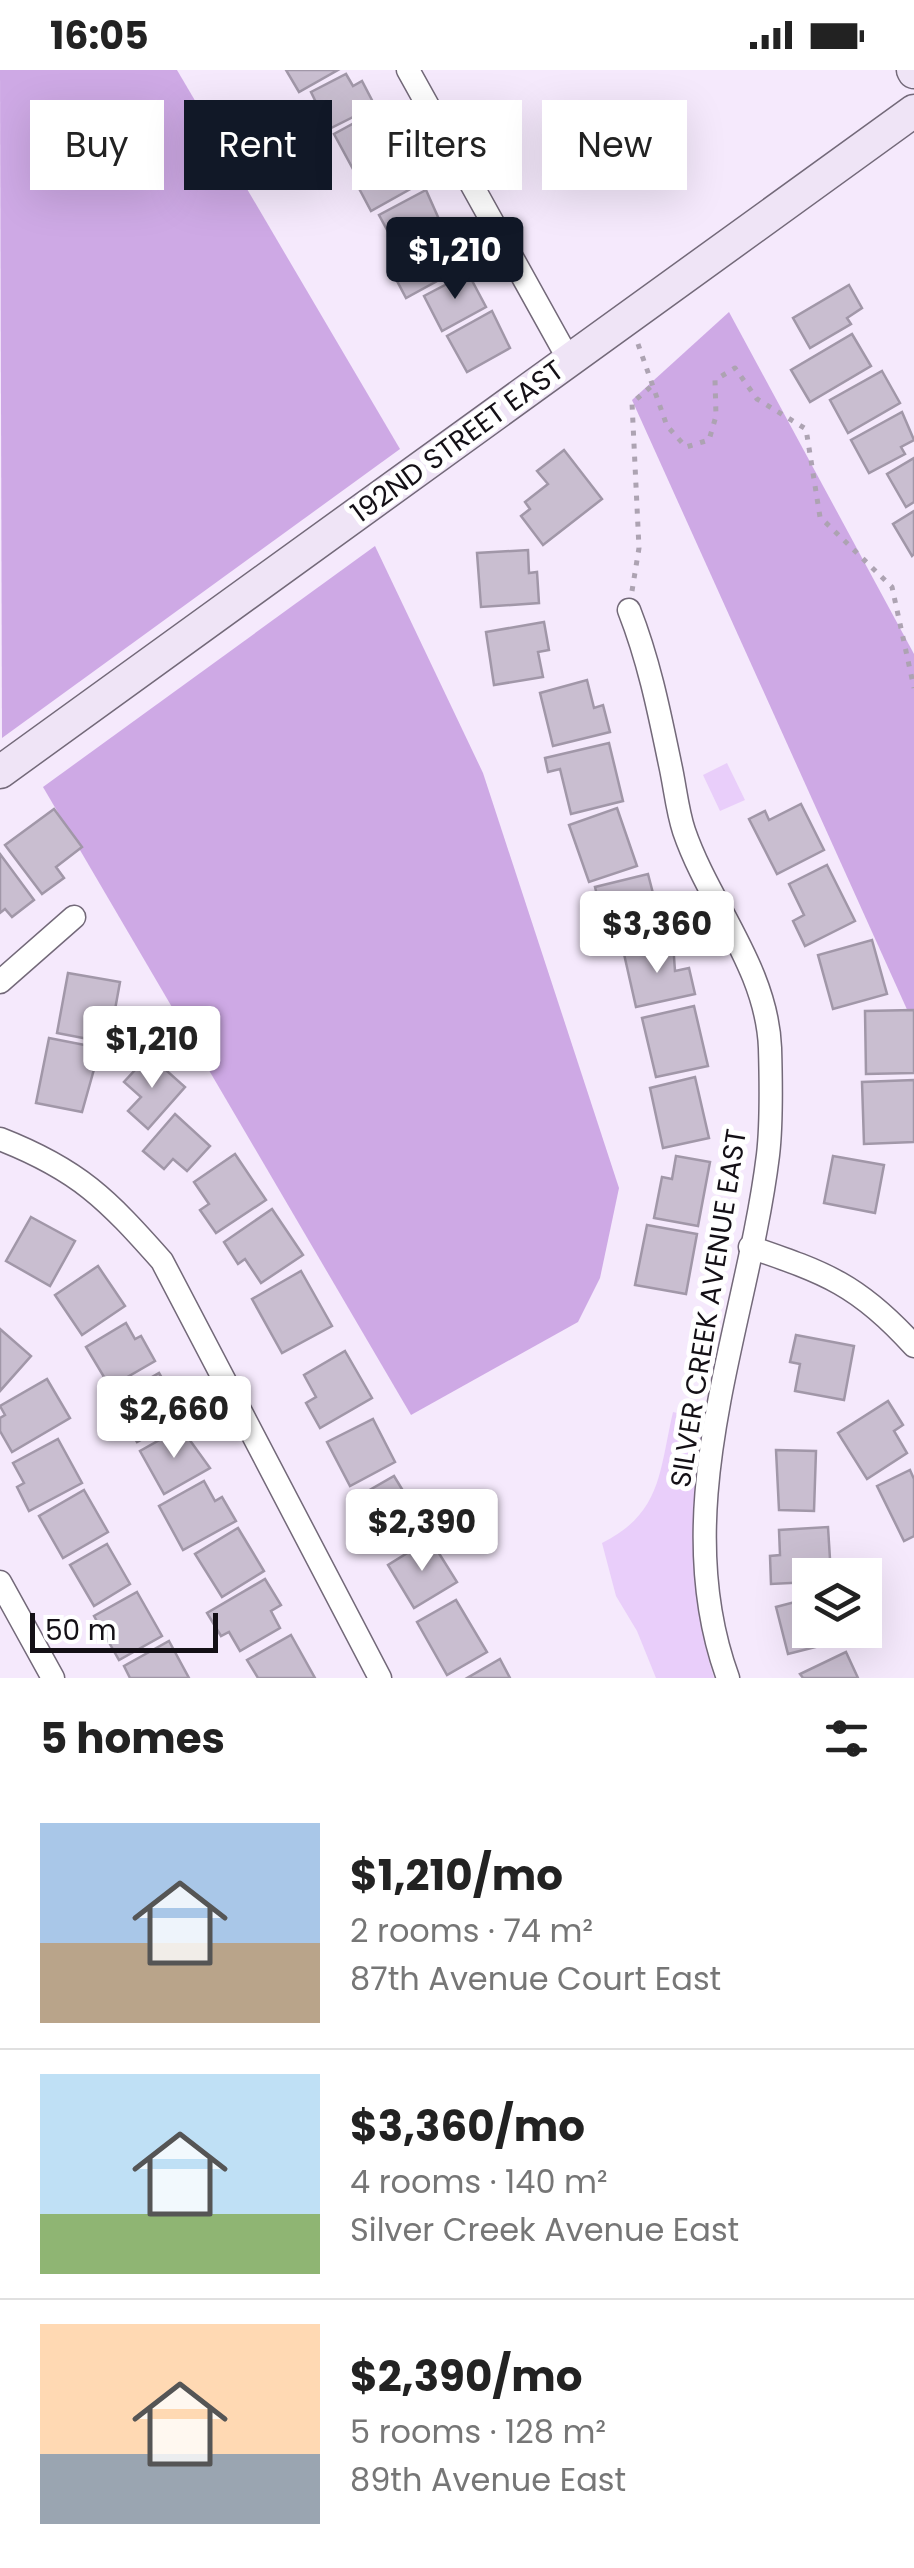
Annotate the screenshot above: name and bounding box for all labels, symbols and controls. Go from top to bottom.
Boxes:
text: 16:05 [50,9,149,62]
chip: Buy [30,100,164,190]
chip: Rent [184,100,332,190]
chip: Filters [352,100,522,190]
chip: New [542,100,687,190]
pin: $1,210 [374,217,536,302]
text: $1,210 [408,227,502,272]
street label: 192ND STREET EAST [343,351,572,532]
pin: $3,360 [576,891,738,976]
text: $3,360 [602,901,712,946]
pin: $1,210 [71,1006,233,1091]
text: $1,210 [105,1016,199,1061]
street label: SILVER CREEK AVENUE EAST [661,1126,756,1490]
pin: $2,660 [93,1376,255,1461]
text: $2,660 [119,1386,229,1431]
pin: $2,390 [341,1489,503,1574]
text: $2,390 [368,1499,476,1544]
map controls [792,1558,882,1648]
button: layers [792,1558,882,1648]
scale bar [30,1608,218,1652]
text: 50 m [45,1611,116,1650]
text: 5 homes [40,1709,225,1768]
icon: filters [819,1711,874,1766]
text: $1,210/mo [350,1846,563,1905]
icon: home [120,1863,240,1983]
text: 2 rooms · 74 m² [350,1908,593,1953]
text: 87th Avenue Court East [350,1956,721,2001]
text: $3,360/mo [350,2097,585,2156]
icon: home [120,2114,240,2234]
text: 4 rooms · 140 m² [350,2159,608,2204]
text: Silver Creek Avenue East [350,2207,739,2252]
text: $2,390/mo [350,2347,583,2406]
icon: home [120,2364,240,2484]
text: 5 rooms · 128 m² [350,2409,606,2454]
text: 89th Avenue East [350,2457,626,2502]

